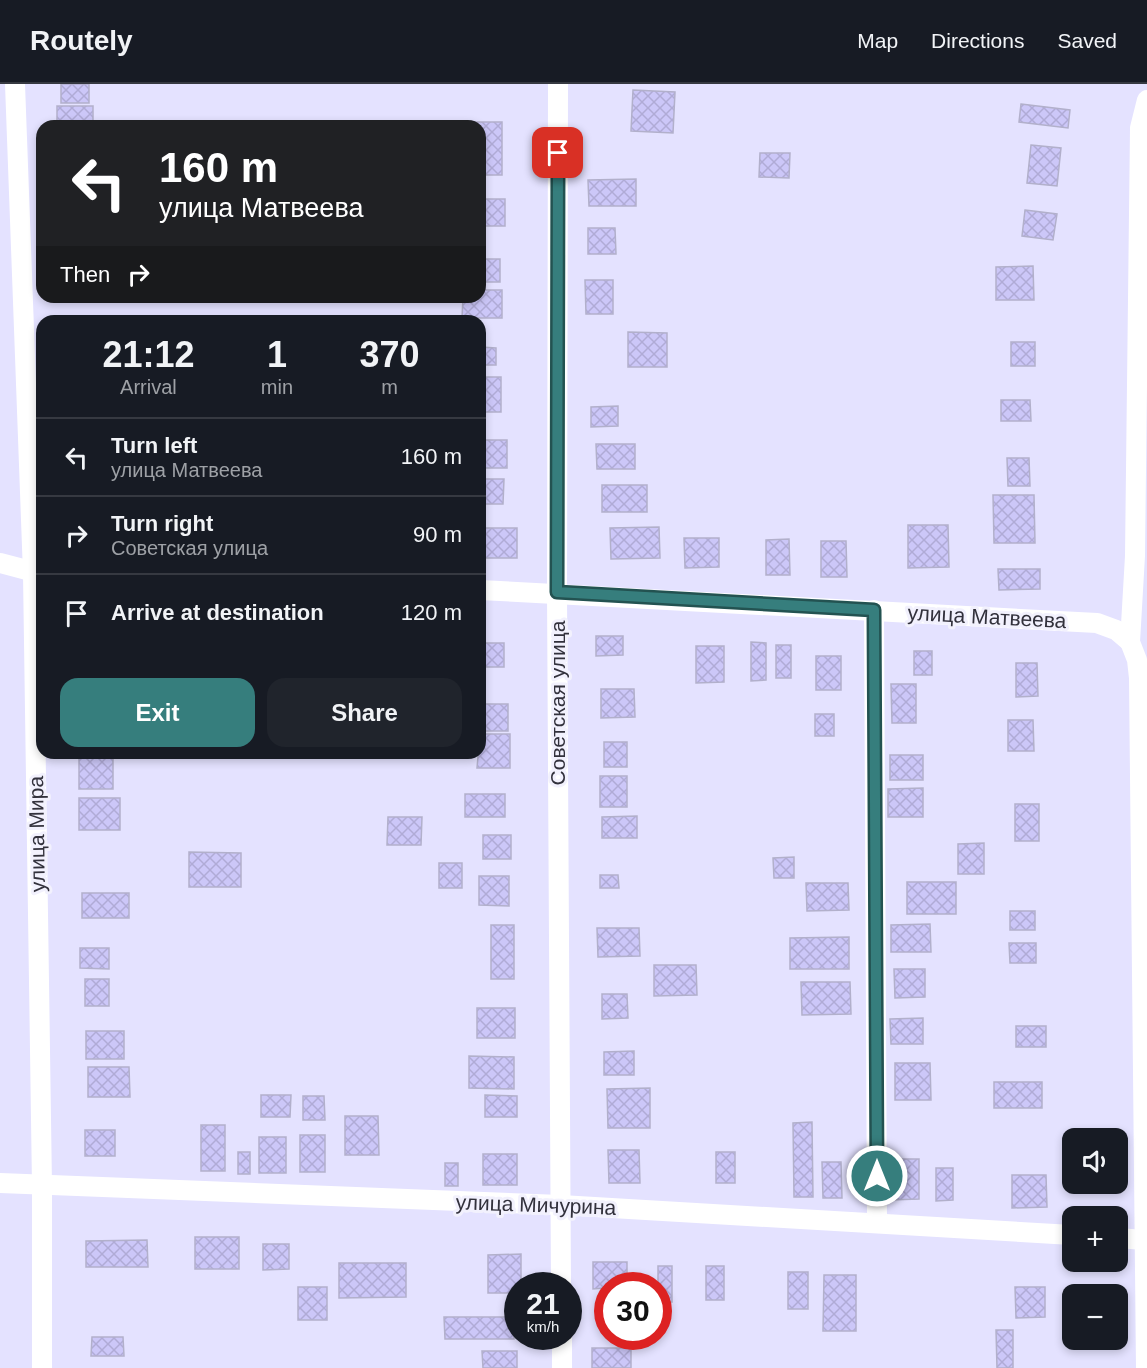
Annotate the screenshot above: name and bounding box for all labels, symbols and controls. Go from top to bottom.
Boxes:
text: Routely [30,25,133,56]
text: Map [857,29,898,52]
text: Directions [931,29,1024,52]
text: Saved [1057,29,1117,52]
pin [532,127,583,178]
icon: arrive [541,136,574,169]
icon: left [60,144,138,222]
text: 160 m [159,144,278,191]
text: улица Матвеева [159,193,363,223]
icon: right [122,258,155,291]
text: Then [60,262,110,287]
text: 21:12 [102,334,194,375]
text: 1 [267,334,287,375]
text: 370 [359,334,420,375]
text: Arrival [120,376,177,398]
text: min [261,376,293,398]
text: m [381,376,398,398]
text: Turn left [111,433,197,458]
icon: left [60,441,93,474]
text: 160 m [401,444,462,469]
text: улица Матвеева [111,459,262,481]
text: Turn right [111,511,213,536]
icon: right [60,519,93,552]
text: 90 m [413,522,462,547]
text: Советская улица [111,537,268,559]
icon: arrive [60,597,93,630]
text: Arrive at destination [111,600,324,625]
text: 120 m [401,600,462,625]
street label: улица Матвеева [907,601,1067,632]
street label: Советская улица [546,620,569,785]
button: Exit [60,678,255,747]
button: Share [267,678,462,747]
street label: улица Мира [24,775,49,892]
map controls [1062,1128,1128,1350]
button: sound [1062,1128,1128,1194]
position arrow [845,1144,909,1208]
street label: улица Мичурина [455,1190,617,1219]
button: + [1062,1206,1128,1272]
speed limit sign: 30 [594,1272,672,1350]
button: − [1062,1284,1128,1350]
text: 21 [526,1287,560,1320]
text: km/h [527,1318,559,1335]

